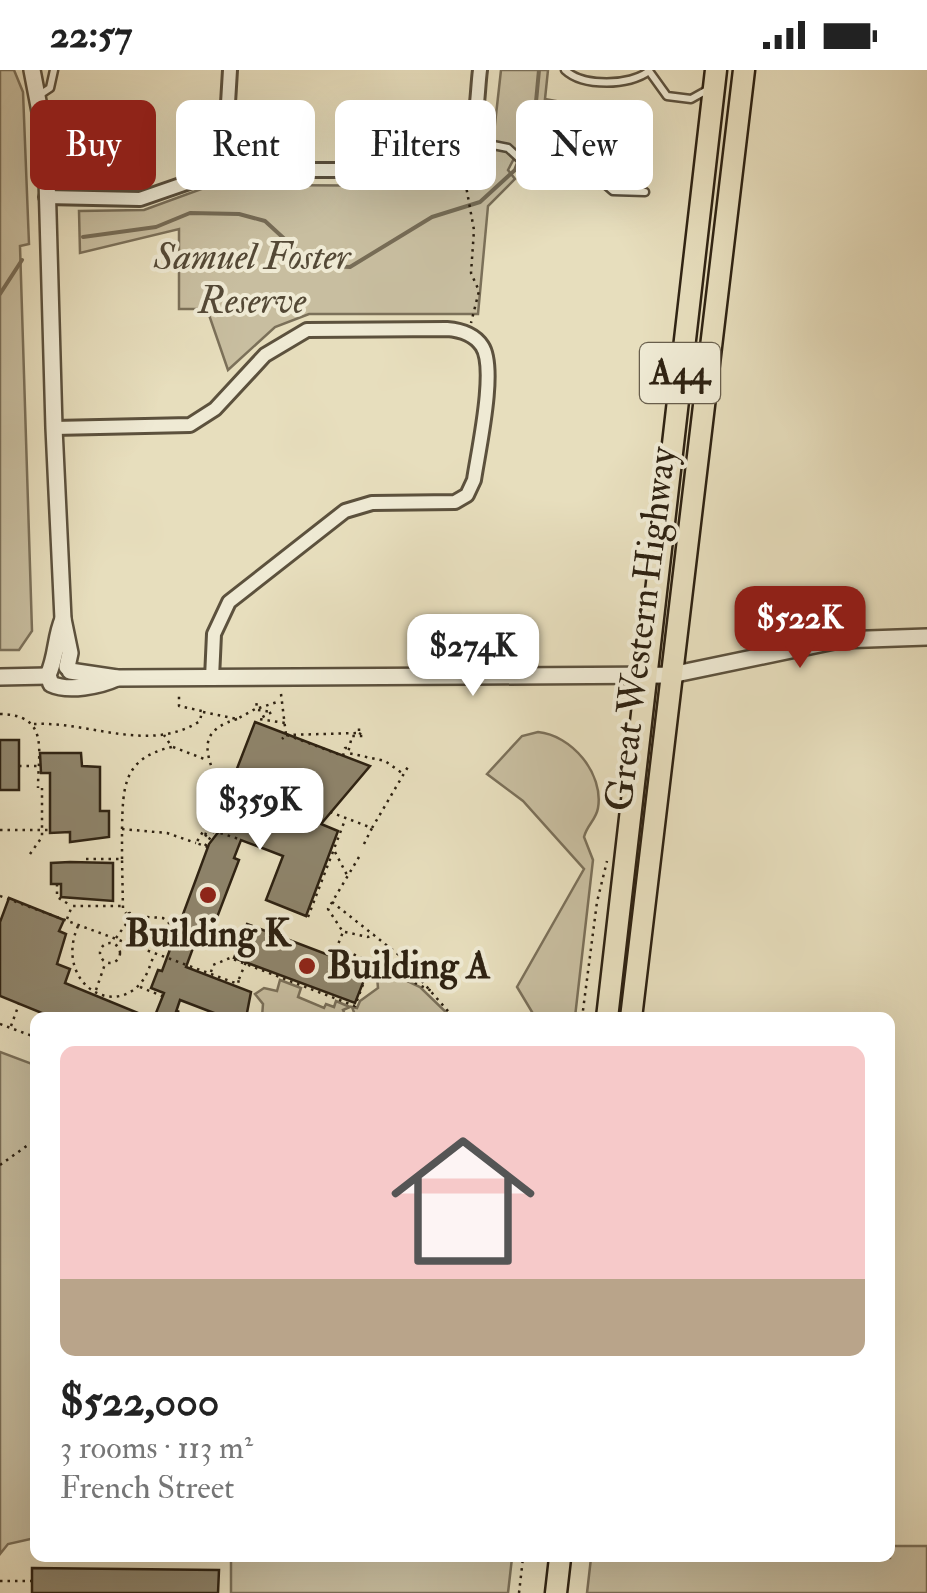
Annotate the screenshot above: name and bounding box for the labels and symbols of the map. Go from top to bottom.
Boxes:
park label: Samuel Foster Reserve [153,233,352,325]
road number: A44 [640,343,720,403]
street label: Great Western Highway [595,443,687,814]
pin: $522K [730,586,870,671]
pin: $274K [403,614,543,699]
pin: $359K [190,768,330,853]
marker: Building K [197,884,219,906]
place label: Building K [125,910,292,958]
place label: Building A [327,942,491,990]
marker: Building A [296,955,318,977]

